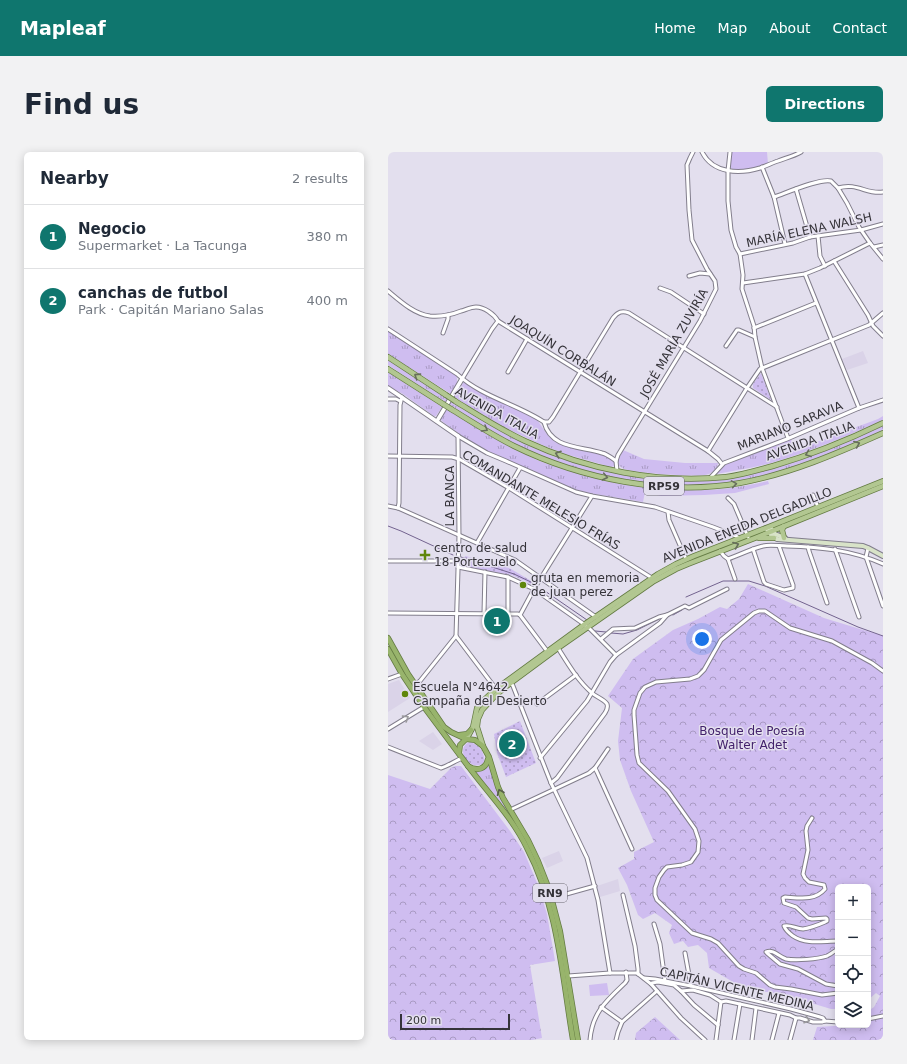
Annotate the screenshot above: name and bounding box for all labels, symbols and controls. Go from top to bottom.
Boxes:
text: Mapleaf [20,17,106,39]
text: Home [654,20,696,36]
text: Map [718,20,747,36]
text: About [769,20,811,36]
text: Contact [833,20,887,36]
button: Directions [766,86,883,122]
text: Find us [24,88,139,121]
text: Nearby [40,168,109,188]
text: 2 results [292,171,348,186]
street label: MARÍA ELENA WALSH [745,209,873,250]
text: Negocio [78,220,146,238]
text: 1 [48,229,58,244]
text: 380 m [306,229,348,244]
text: Supermarket · La Tacunga [78,238,247,253]
text: canchas de futbol [78,284,228,302]
street label: JOSÉ MARÍA ZUVIRÍA [636,285,711,401]
text: 2 [48,293,58,308]
text: 400 m [306,293,348,308]
text: Park · Capitán Mariano Salas [78,302,264,317]
street label: JOAQUÍN CORBALÁN [507,311,619,389]
one-way arrow [414,373,421,381]
street label: AVENIDA ITALIA [453,384,542,442]
street label: MARIANO SARAVIA [735,398,845,454]
street label: AVENIDA ITALIA [764,418,857,464]
one-way arrow [480,425,488,432]
one-way arrow [853,441,861,449]
street label: COMANDANTE MELESIO FRÍAS [460,446,623,553]
one-way arrow [805,450,812,458]
one-way arrow [555,451,562,459]
street label: LA BANCA [443,465,457,527]
one-way arrow [602,473,608,481]
road number: RP59 [644,477,684,495]
one-way arrow [731,480,737,489]
street label: AVENIDA ENEIDA DELGADILLO [660,484,834,566]
place label: centro de salud 18 Portezuelo [434,541,527,569]
one-way arrow [733,542,740,550]
marker: centro de salud 18 Portezuelo [419,549,431,561]
place label: gruta en memoria de juan perez [531,571,640,599]
marker: gruta en memoria de juan perez [518,580,528,590]
pin: 1 [484,606,510,636]
your location [692,629,712,649]
place label: Escuela N°4642 Campaña del Desierto [413,680,547,708]
marker: Escuela N°4642 Campaña del Desierto [400,689,410,699]
one-way arrow [402,715,409,723]
park label: Bosque de Poesía Walter Adet [699,724,805,752]
pin: 2 [499,729,525,759]
one-way arrow [497,788,505,795]
road number: RN9 [533,884,567,902]
map controls [835,884,871,1028]
button: + [835,884,871,920]
button: − [835,920,871,956]
button: locate [835,956,871,992]
street label: CAPITÁN VICENTE MEDINA [658,963,817,1014]
button: layers [835,992,871,1028]
scale bar [400,1012,510,1031]
text: 200 m [406,1014,441,1027]
one-way arrow [803,1015,810,1024]

